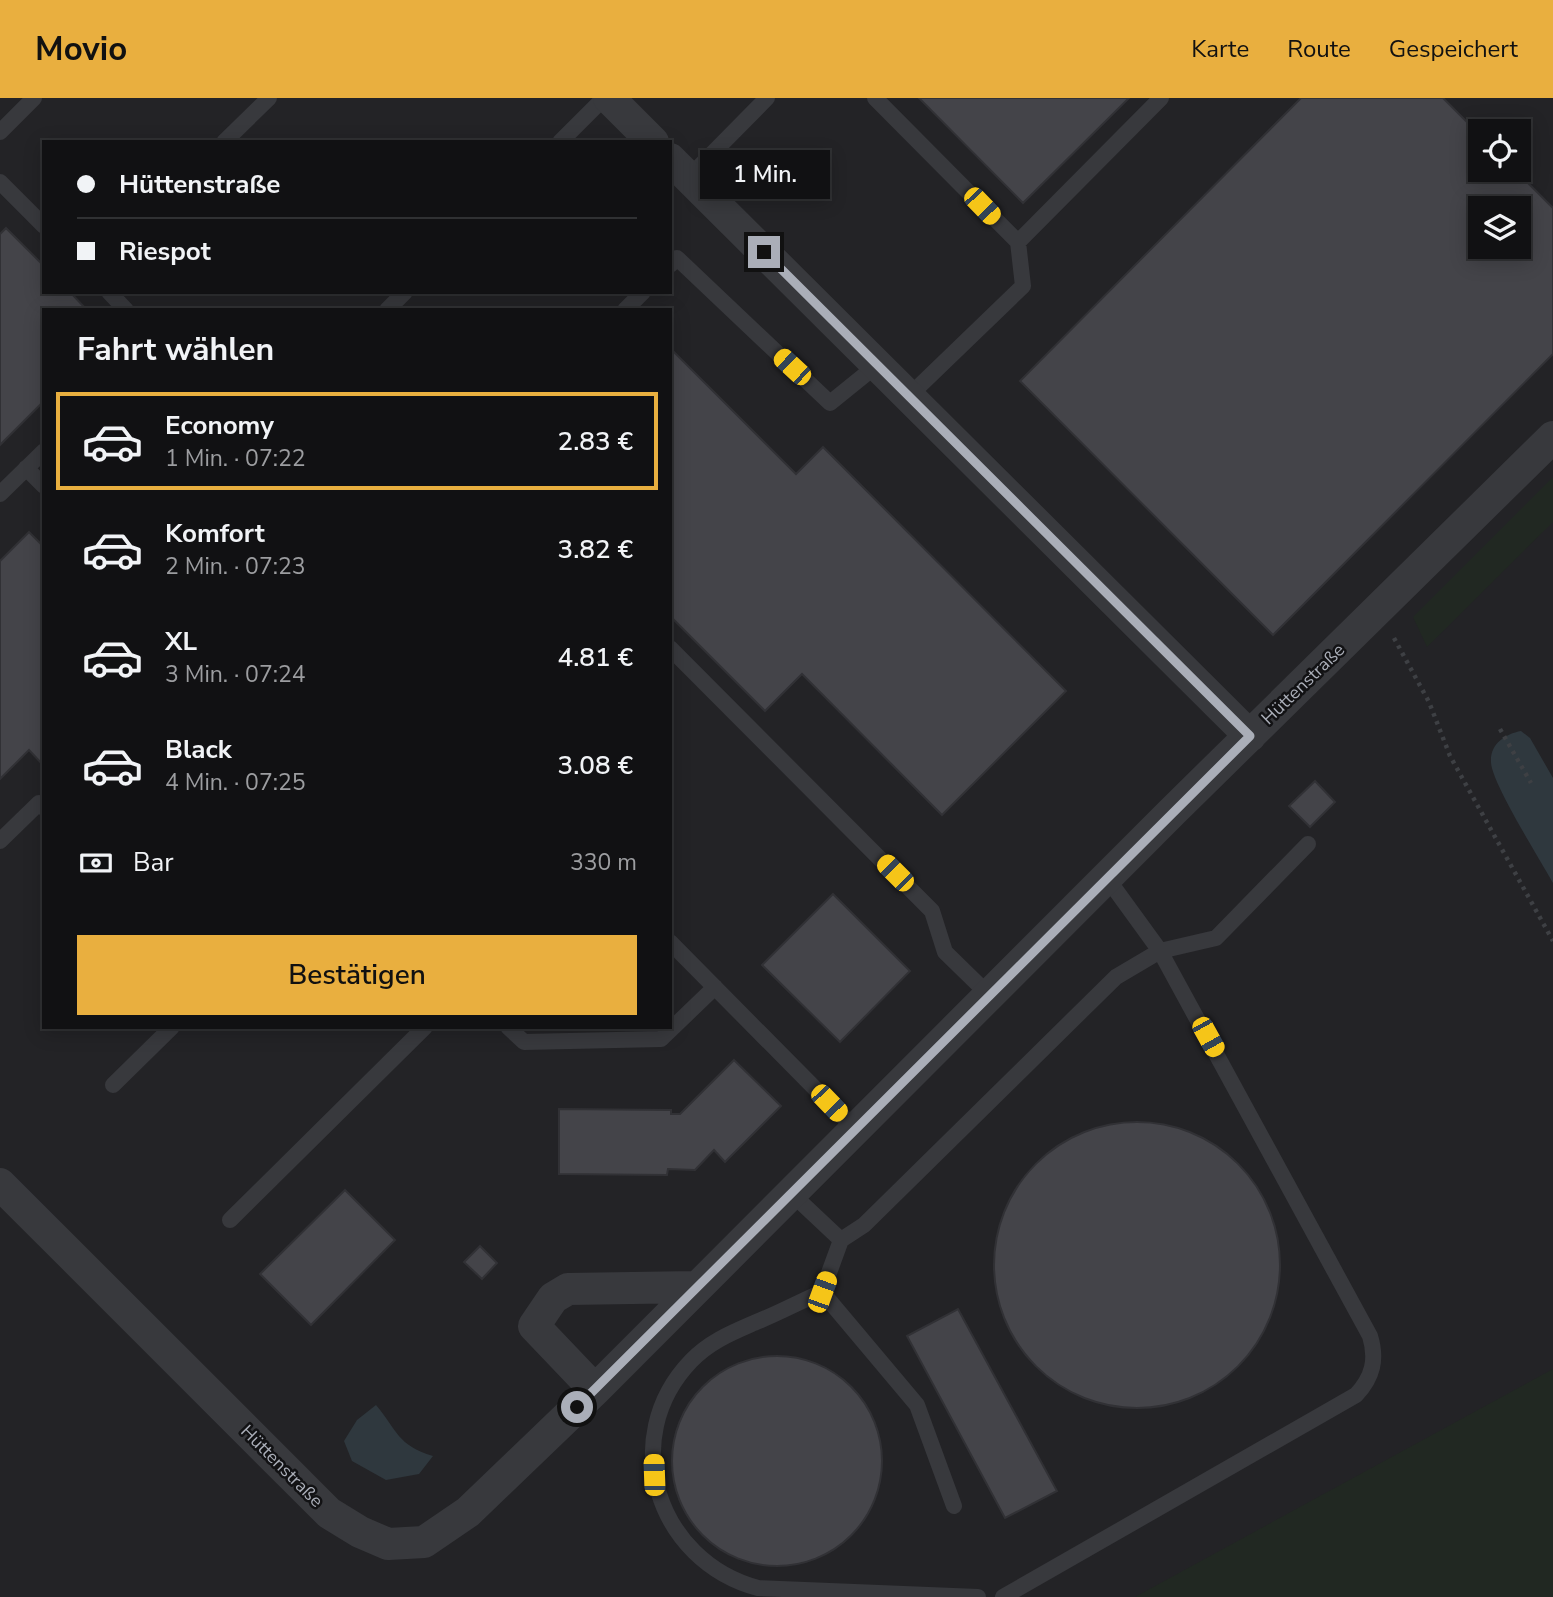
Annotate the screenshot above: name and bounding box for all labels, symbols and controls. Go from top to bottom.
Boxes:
text: Movio [35,27,127,72]
text: Karte [1191,33,1249,65]
text: Route [1287,33,1351,65]
text: Gespeichert [1389,33,1518,65]
map controls [1468,119,1531,259]
button: locate [1468,119,1531,182]
callout: 1 Min. [699,150,829,200]
text: 1 Min. [733,159,797,190]
text: Hüttenstraße [119,167,280,202]
car [960,184,1005,228]
button: layers [1468,196,1531,259]
text: Riespot [119,234,211,269]
route end [748,236,780,268]
text: Fahrt wählen [77,328,274,371]
car [770,345,815,389]
text: Economy [165,408,274,443]
icon: car [81,410,144,473]
text: 2.83 € [558,424,633,459]
text: 1 Min. · 07:22 [165,443,306,474]
text: Komfort [165,516,265,551]
icon: car [81,518,144,581]
text: 3.82 € [558,532,633,567]
text: 2 Min. · 07:23 [165,551,306,582]
text: XL [165,624,197,659]
icon: car [81,626,144,689]
street label: Hüttenstraße [1256,638,1350,730]
text: 4.81 € [558,640,633,675]
text: 3 Min. · 07:24 [165,659,306,690]
text: Black [165,732,232,767]
icon: car [81,734,144,797]
text: 3.08 € [558,748,633,783]
text: 4 Min. · 07:25 [165,767,306,798]
icon: cash [77,844,115,882]
text: Bar [133,845,174,880]
text: 330 m [570,847,637,878]
car [873,851,918,895]
button: Bestätigen [77,935,637,1015]
car [1189,1014,1228,1060]
car [807,1081,852,1125]
car [805,1269,840,1315]
route start [561,1391,593,1423]
street label: Hüttenstraße [236,1420,328,1512]
car [643,1454,666,1496]

